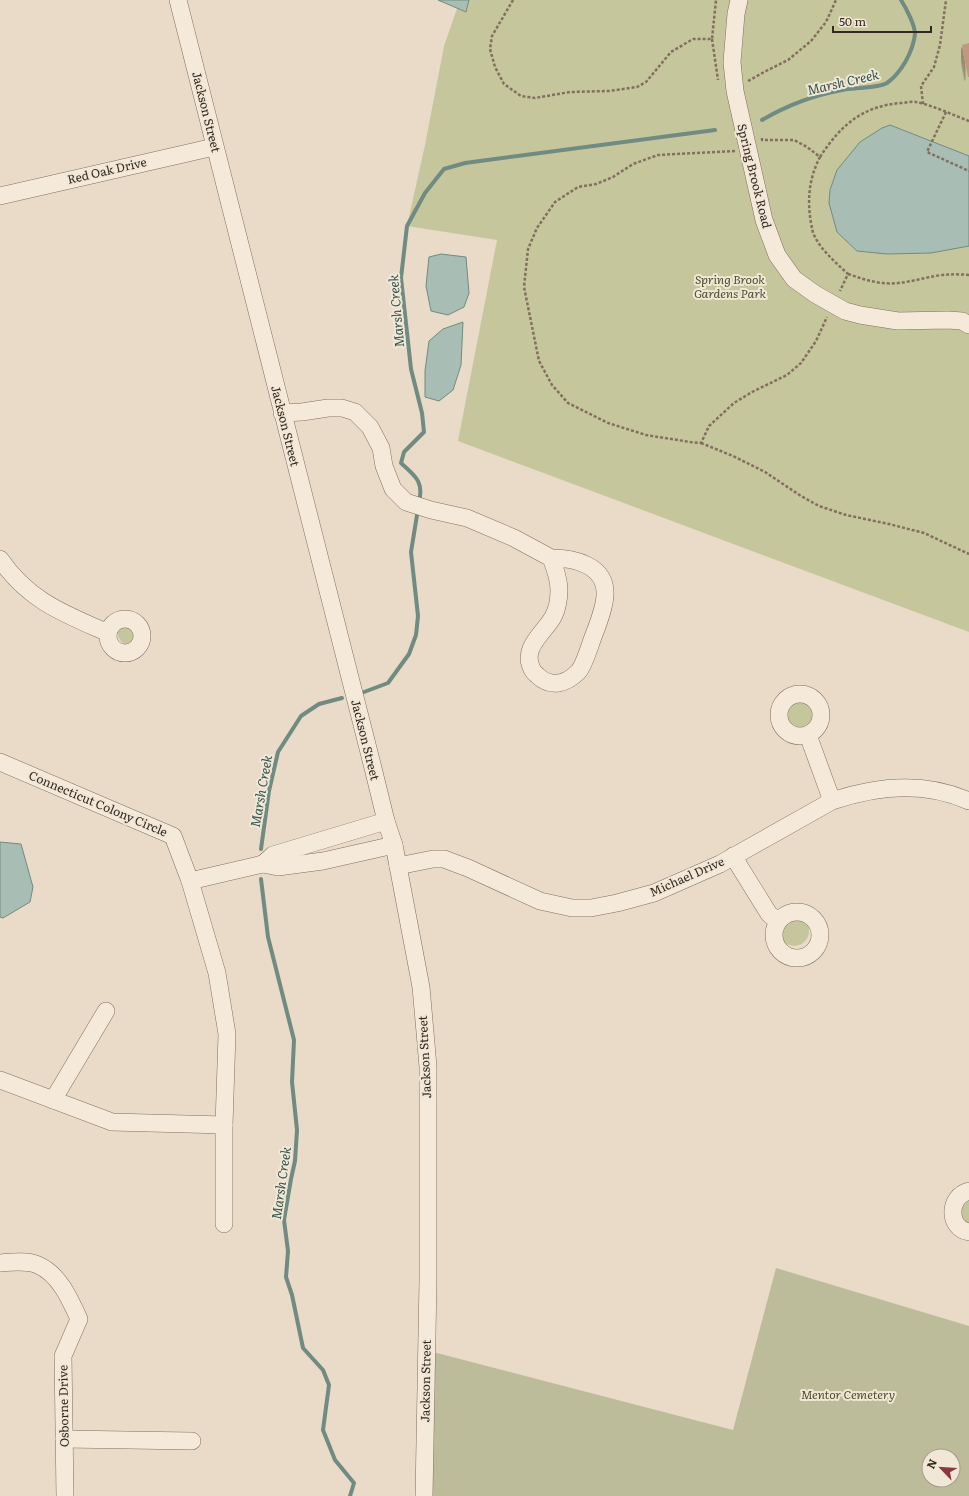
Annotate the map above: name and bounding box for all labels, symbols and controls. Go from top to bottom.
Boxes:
scale bar [833,8,931,34]
text: 50 m [839,12,866,30]
water label: Marsh Creek [805,64,881,99]
street label: Jackson Street [188,69,226,154]
street label: Spring Brook Road [733,121,777,231]
street label: Red Oak Drive [65,152,148,188]
park label: Spring Brook Gardens Park [694,270,767,302]
water label: Marsh Creek [383,273,408,348]
street label: Jackson Street [267,383,305,468]
street label: Jackson Street [347,697,385,782]
water label: Marsh Creek [245,752,276,829]
street label: Connecticut Colony Circle [26,766,171,841]
street label: Michael Drive [646,852,727,901]
street label: Jackson Street [413,1015,435,1099]
water label: Marsh Creek [266,1145,295,1220]
street label: Jackson Street [415,1339,435,1423]
street label: Osborne Drive [53,1365,73,1447]
park label: Mentor Cemetery [801,1385,895,1403]
north arrow [921,1448,961,1488]
text: N [922,1456,940,1471]

